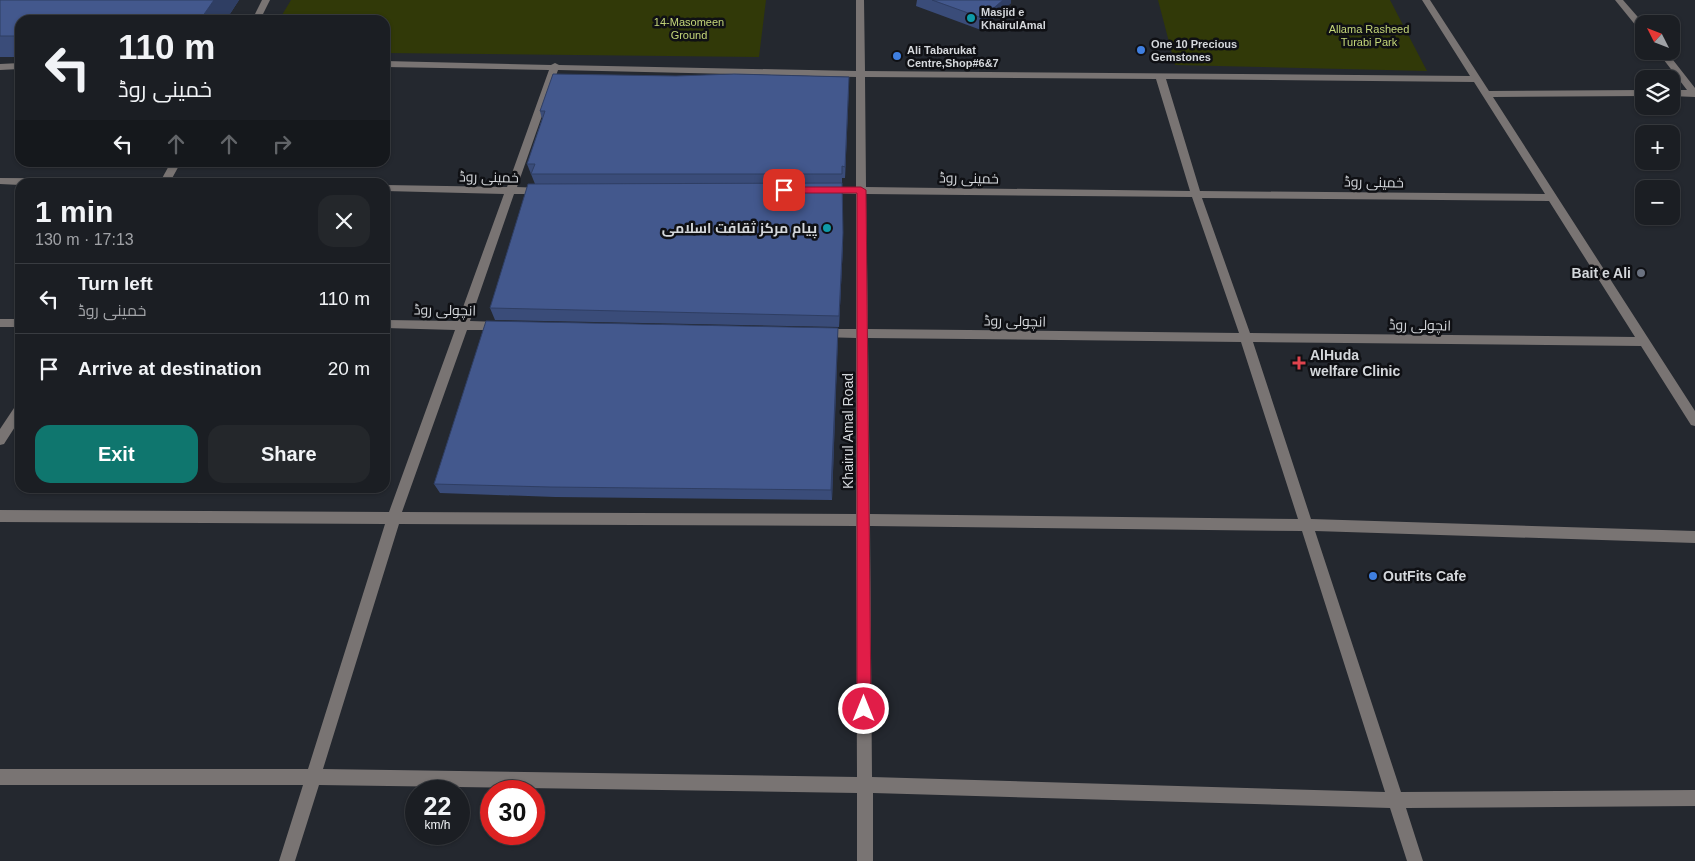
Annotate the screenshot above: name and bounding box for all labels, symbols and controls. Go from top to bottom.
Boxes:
place label: Masjid e KhairulAmal [981,6,1046,31]
marker: Masjid e KhairulAmal [965,12,977,24]
north arrow [1635,15,1680,60]
map controls [1635,15,1680,225]
park label: 14-Masomeen Ground [654,16,724,41]
park label: Allama Rasheed Turabi Park [1329,23,1409,48]
text: 110 m [118,27,215,66]
icon: left [35,35,100,100]
place label: One 10 Precious Gemstones [1151,38,1237,63]
place label: Ali Tabarukat Centre,Shop#6&7 [907,44,999,69]
marker: One 10 Precious Gemstones [1135,44,1147,56]
marker: Ali Tabarukat Centre,Shop#6&7 [891,50,903,62]
button: layers [1635,70,1680,115]
text: خمینی روڈ [118,77,212,102]
button: + [1635,125,1680,170]
icon: left [109,130,137,158]
icon: ahead [162,130,190,158]
icon: ahead [215,130,243,158]
icon: right [268,130,296,158]
street label: خمینی روڈ [459,168,519,186]
pin [763,169,805,211]
street label: خمینی روڈ [939,169,999,187]
street label: خمینی روڈ [1344,173,1404,191]
icon: arrive [770,176,798,204]
button: − [1635,180,1680,225]
text: 1 min [35,195,113,228]
button: close [318,195,370,247]
place label: پيام مركز ثقافت اسلامى [662,220,817,239]
marker: پيام مركز ثقافت اسلامى [821,222,833,234]
text: 130 m · 17:13 [35,231,134,248]
place label: Bait e Ali [1572,265,1631,281]
marker: Bait e Ali [1635,267,1647,279]
text: Turn left [78,273,153,294]
icon: left [35,285,63,313]
text: 110 m [319,288,370,309]
street label: انچولی روڈ [414,301,476,321]
text: خمینی روڈ [78,302,146,319]
street label: انچولی روڈ [984,312,1046,332]
street label: انچولی روڈ [1389,316,1451,336]
place label: AlHuda welfare Clinic [1309,347,1400,379]
icon: arrive [35,355,63,383]
marker: AlHuda welfare Clinic [1292,356,1306,370]
text: Arrive at destination [78,358,262,379]
text: 20 m [328,358,370,379]
street label: Khairul Amal Road [840,373,856,489]
button: Exit [35,425,198,483]
button: Share [208,425,370,483]
place label: OutFits Cafe [1383,568,1466,584]
marker: OutFits Cafe [1367,570,1379,582]
position arrow [837,682,889,734]
speed limit sign: 30 [480,780,545,845]
text: 22 [424,792,451,820]
text: km/h [424,818,451,832]

